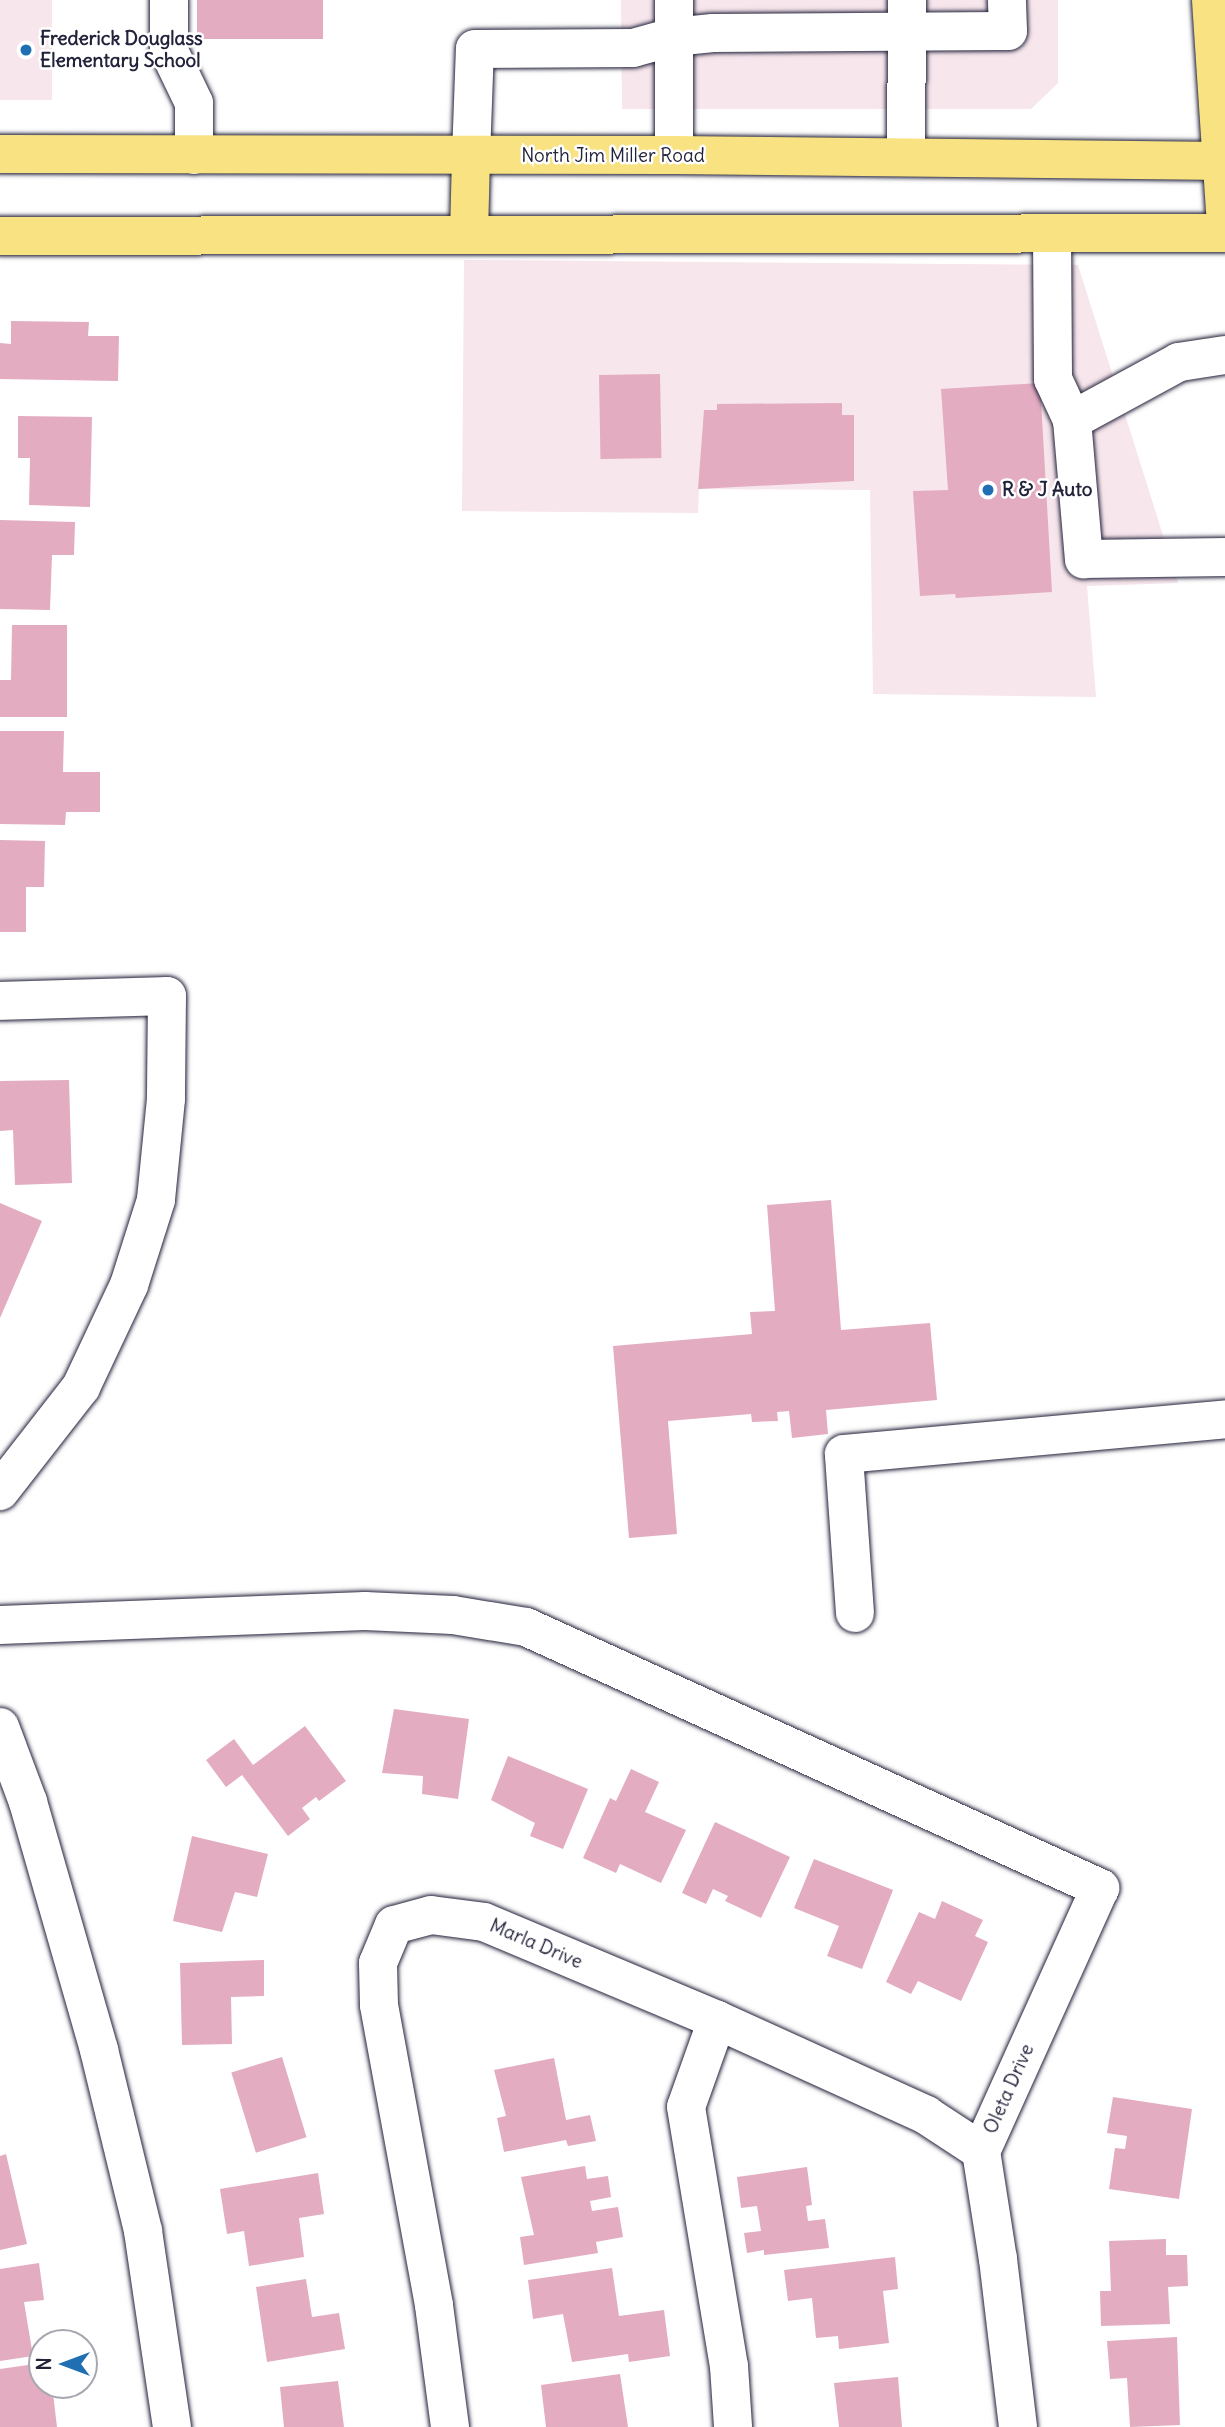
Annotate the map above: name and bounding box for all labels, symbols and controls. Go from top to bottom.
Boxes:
place label: Frederick Douglass Elementary School [40,28,203,72]
marker: Frederick Douglass Elementary School [18,42,34,58]
street label: North Jim Miller Road [521,145,705,167]
place label: R & J Auto [1002,479,1092,501]
marker: R & J Auto [980,482,996,498]
street label: Marla Drive [486,1914,586,1974]
street label: Oleta Drive [979,2041,1039,2137]
north arrow [28,2329,98,2399]
text: N [32,2357,56,2371]

